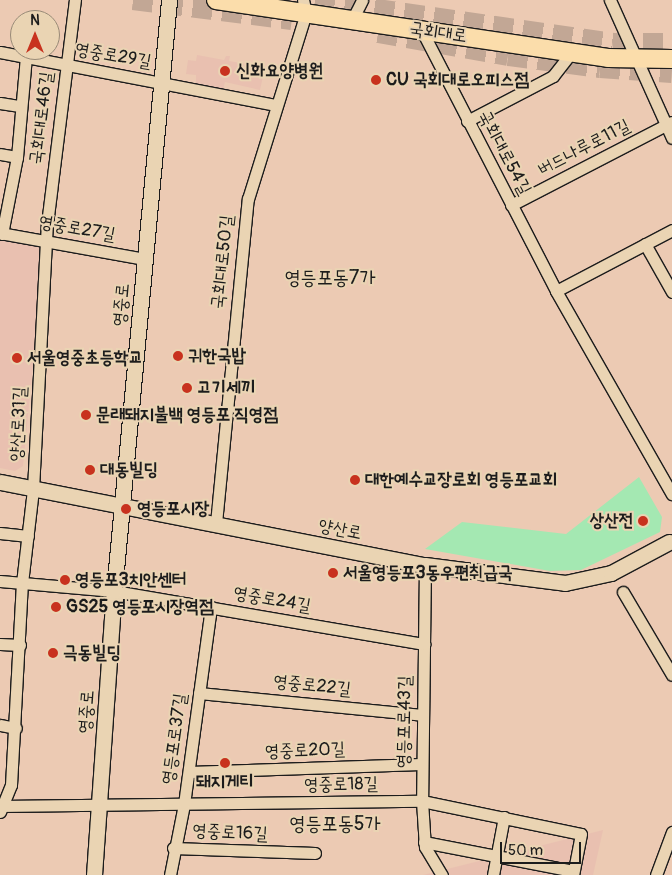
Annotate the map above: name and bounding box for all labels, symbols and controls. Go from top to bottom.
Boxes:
north arrow [10,10,60,60]
text: N [30,12,40,29]
street label: 국회대로 [408,18,468,48]
street label: 영중로29길 [73,39,153,73]
place label: 신화요양병원 [236,60,323,82]
marker: 신화요양병원 [218,64,232,78]
place label: CU 국회대로오피스점 [386,69,529,91]
street label: 국회대로46길 [26,70,58,166]
marker: CU 국회대로오피스점 [370,74,382,86]
street label: 국회대로54길 [473,107,535,199]
street label: 버드나루로11길 [534,115,634,181]
street label: 영중로27길 [37,212,117,246]
street label: 국회대로50길 [207,214,239,310]
district label: 영등포동7가 [284,265,376,289]
street label: 영중로 [109,282,135,328]
place label: 귀한국밥 [188,345,246,367]
place label: 서울영중초등학교 [27,347,143,369]
marker: 귀한국밥 [172,350,184,362]
marker: 서울영중초등학교 [11,352,23,364]
place label: 고기세끼 [197,377,255,399]
marker: 고기세끼 [181,382,193,394]
street label: 양산로31길 [6,386,32,462]
place label: 문래돼지불백 영등포 직영점 [96,404,278,426]
marker: 문래돼지불백 영등포 직영점 [80,409,92,421]
place label: 대동빌딩 [100,459,158,481]
marker: 대동빌딩 [84,464,96,476]
place label: 대한예수교장로회 영등포교회 [365,469,557,491]
marker: 대한예수교장로회 영등포교회 [349,474,361,486]
place label: 영등포시장 [137,498,209,520]
marker: 영등포시장 [119,502,133,516]
place label: 상산전 [590,510,633,532]
street label: 양산로 [317,515,363,545]
marker: 상산전 [637,515,649,527]
place label: 서울영등포3동우편취급국 [343,562,512,584]
marker: 서울영등포3동우편취급국 [327,567,339,579]
place label: 영등포3치안센터 [75,569,186,591]
marker: 영등포3치안센터 [59,574,71,586]
street label: 영중로24길 [232,583,312,617]
place label: GS25 영등포시장역점 [66,596,214,618]
marker: GS25 영등포시장역점 [50,601,62,613]
place label: 극동빌딩 [63,642,121,664]
marker: 극동빌딩 [47,647,59,659]
street label: 영중로22길 [272,671,352,701]
street label: 영등포로43길 [393,675,417,769]
street label: 영중로 [75,690,99,734]
street label: 영등포로37길 [158,692,192,786]
street label: 영중로20길 [265,739,345,763]
marker: 돼지게티 [219,757,231,769]
place label: 돼지게티 [196,771,254,793]
street label: 영중로18길 [304,774,378,796]
district label: 영등포동5가 [289,811,381,835]
street label: 영중로16길 [192,820,268,846]
scale bar [502,832,583,864]
text: 50 m [508,841,543,860]

